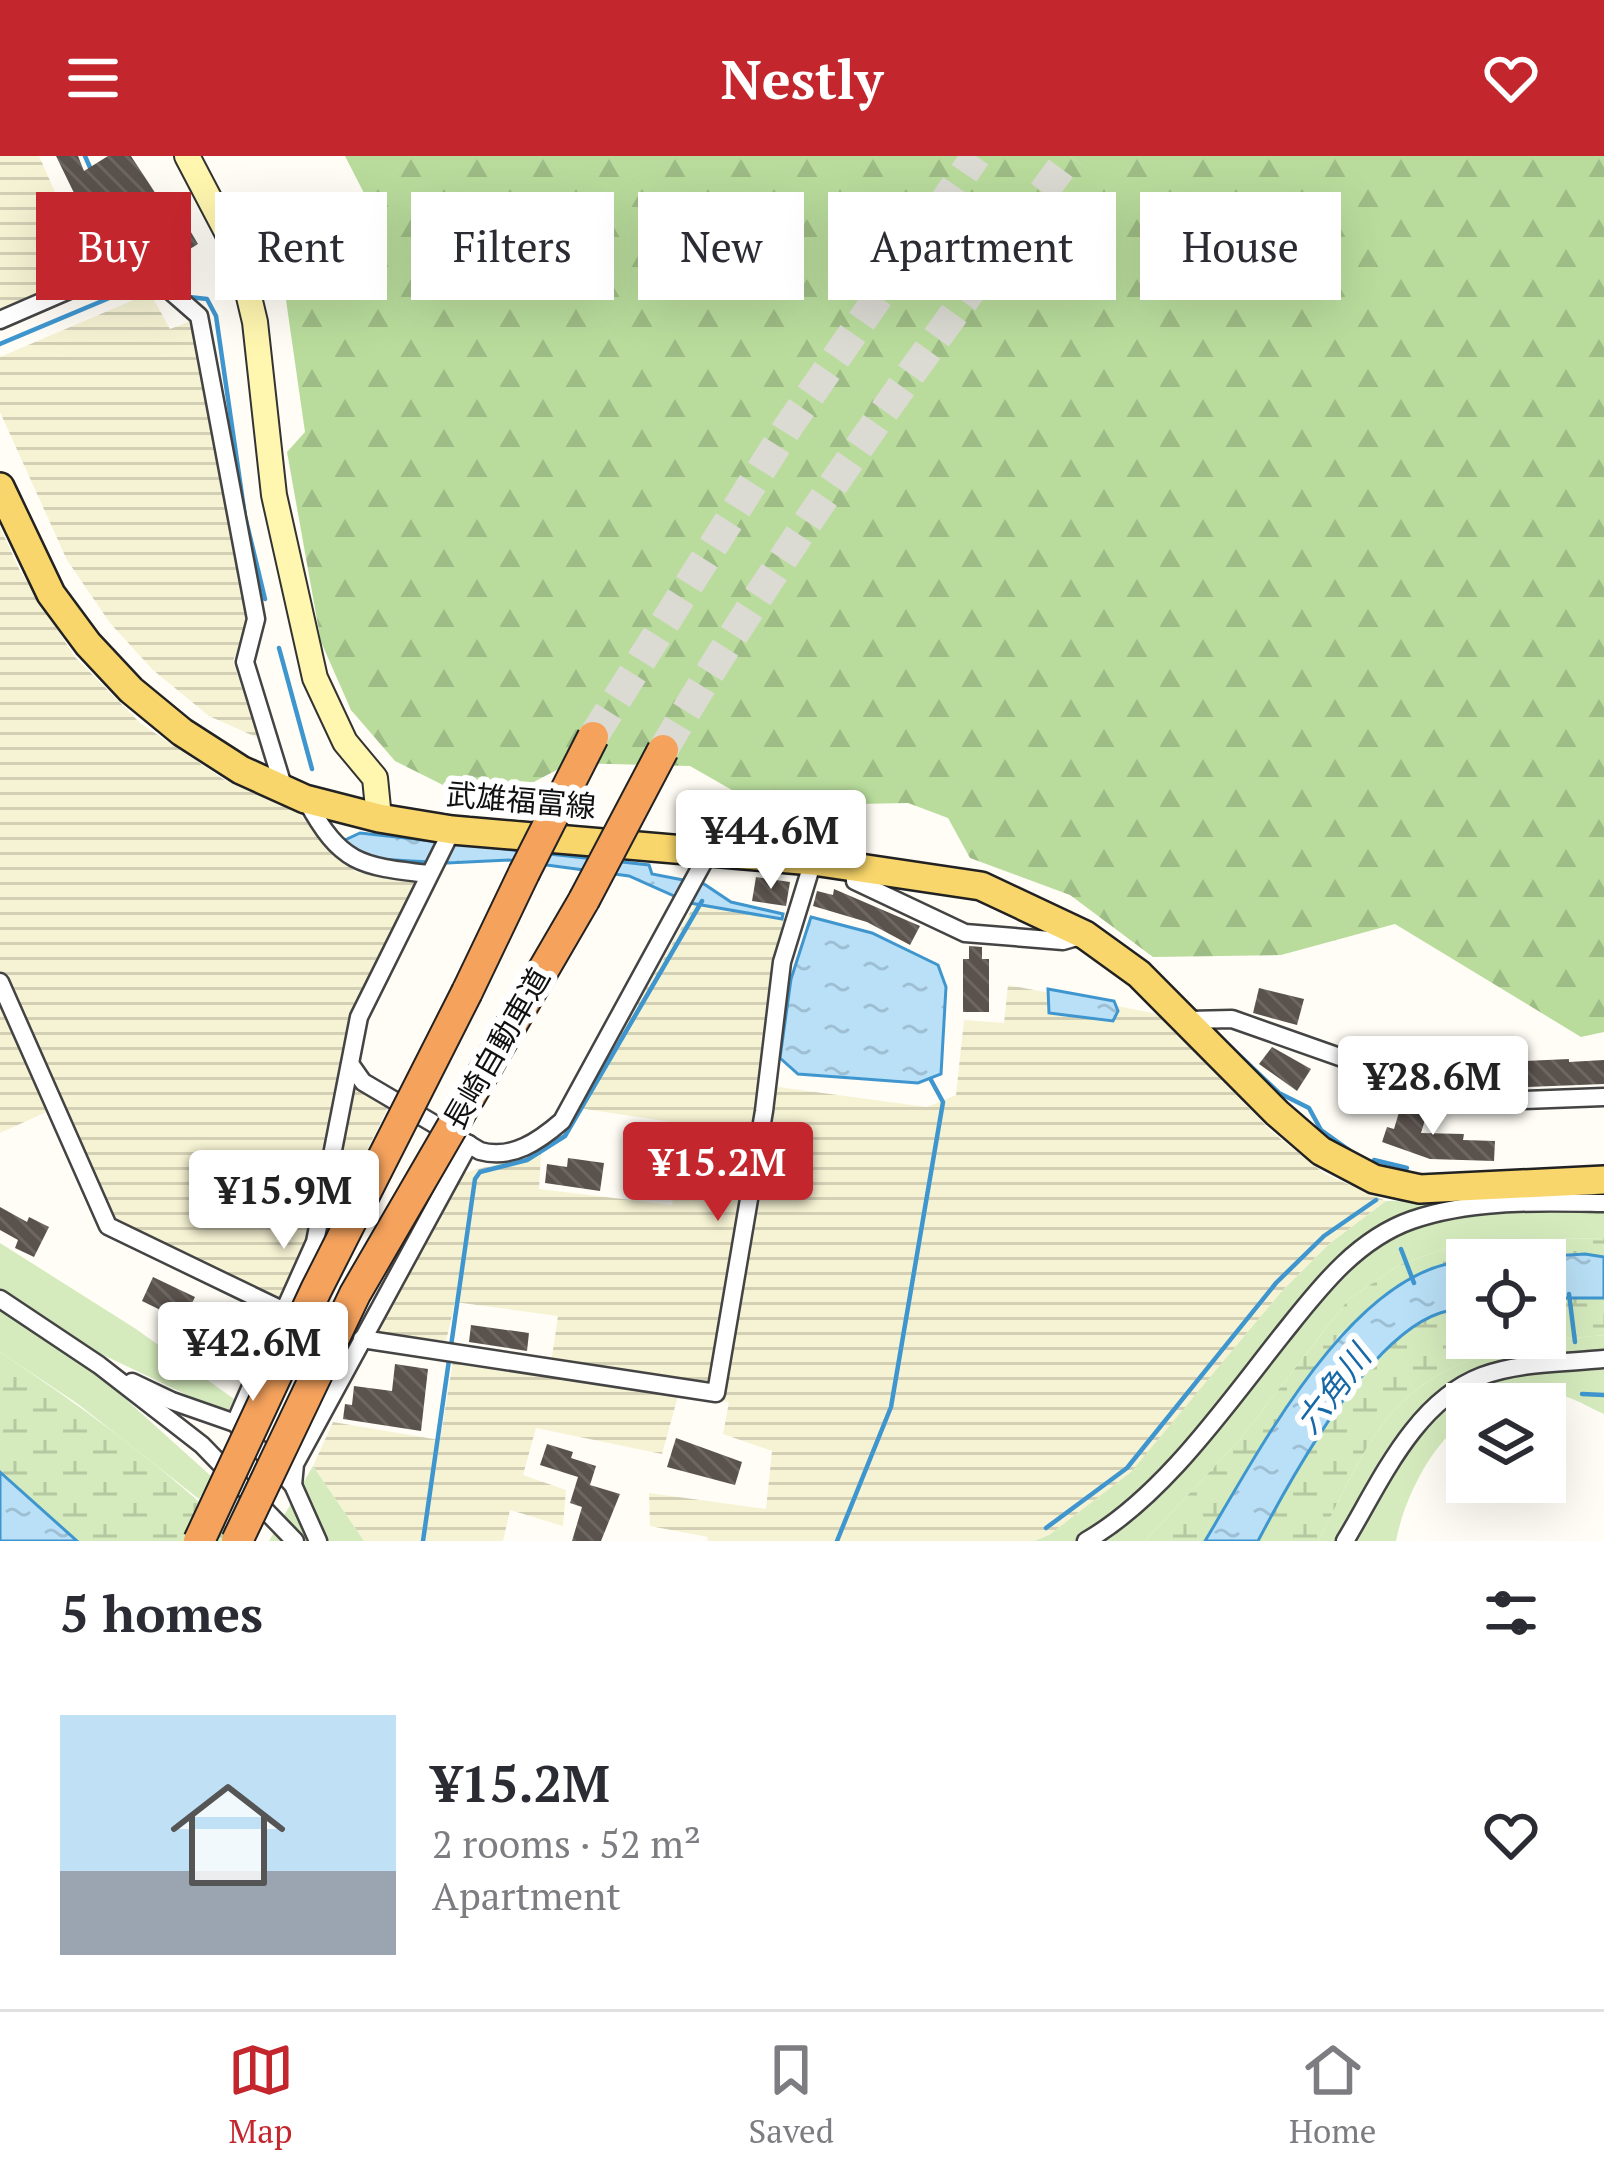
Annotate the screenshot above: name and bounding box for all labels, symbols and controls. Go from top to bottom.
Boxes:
text: Nestly [721,43,883,114]
icon: menu [60,45,126,111]
icon: heart [1478,45,1544,111]
chip: Buy [36,192,191,300]
chip: Rent [215,192,387,300]
chip: Filters [411,192,614,300]
chip: New [638,192,804,300]
chip: Apartment [828,192,1116,300]
chip: House [1140,192,1341,300]
street label: 武雄福富線 [445,774,598,826]
pin: ¥44.6M [673,790,869,892]
text: ¥44.6M [703,803,839,855]
street label: 長崎自動車道 [434,961,558,1136]
pin: ¥28.6M [1335,1036,1531,1138]
text: ¥28.6M [1365,1049,1501,1101]
pin: ¥15.2M [620,1122,816,1224]
text: ¥15.2M [650,1135,786,1187]
pin: ¥15.9M [186,1150,382,1252]
text: ¥15.9M [216,1163,352,1215]
map controls [1446,1239,1566,1503]
button: locate [1446,1239,1566,1359]
pin: ¥42.6M [155,1302,351,1404]
text: ¥42.6M [185,1315,321,1367]
water label: 六角川 [1286,1334,1381,1441]
button: layers [1446,1383,1566,1503]
text: 5 homes [60,1579,263,1647]
icon: filters [1478,1580,1544,1646]
text: ¥15.2M [432,1749,610,1817]
icon: home [156,1763,300,1907]
icon: heart [1478,1802,1544,1868]
text: 2 rooms · 52 m² [432,1817,701,1869]
text: Apartment [432,1869,621,1921]
tab: Map [228,2037,294,2152]
tab: Saved [749,2037,834,2152]
tab: Home [1289,2037,1376,2152]

